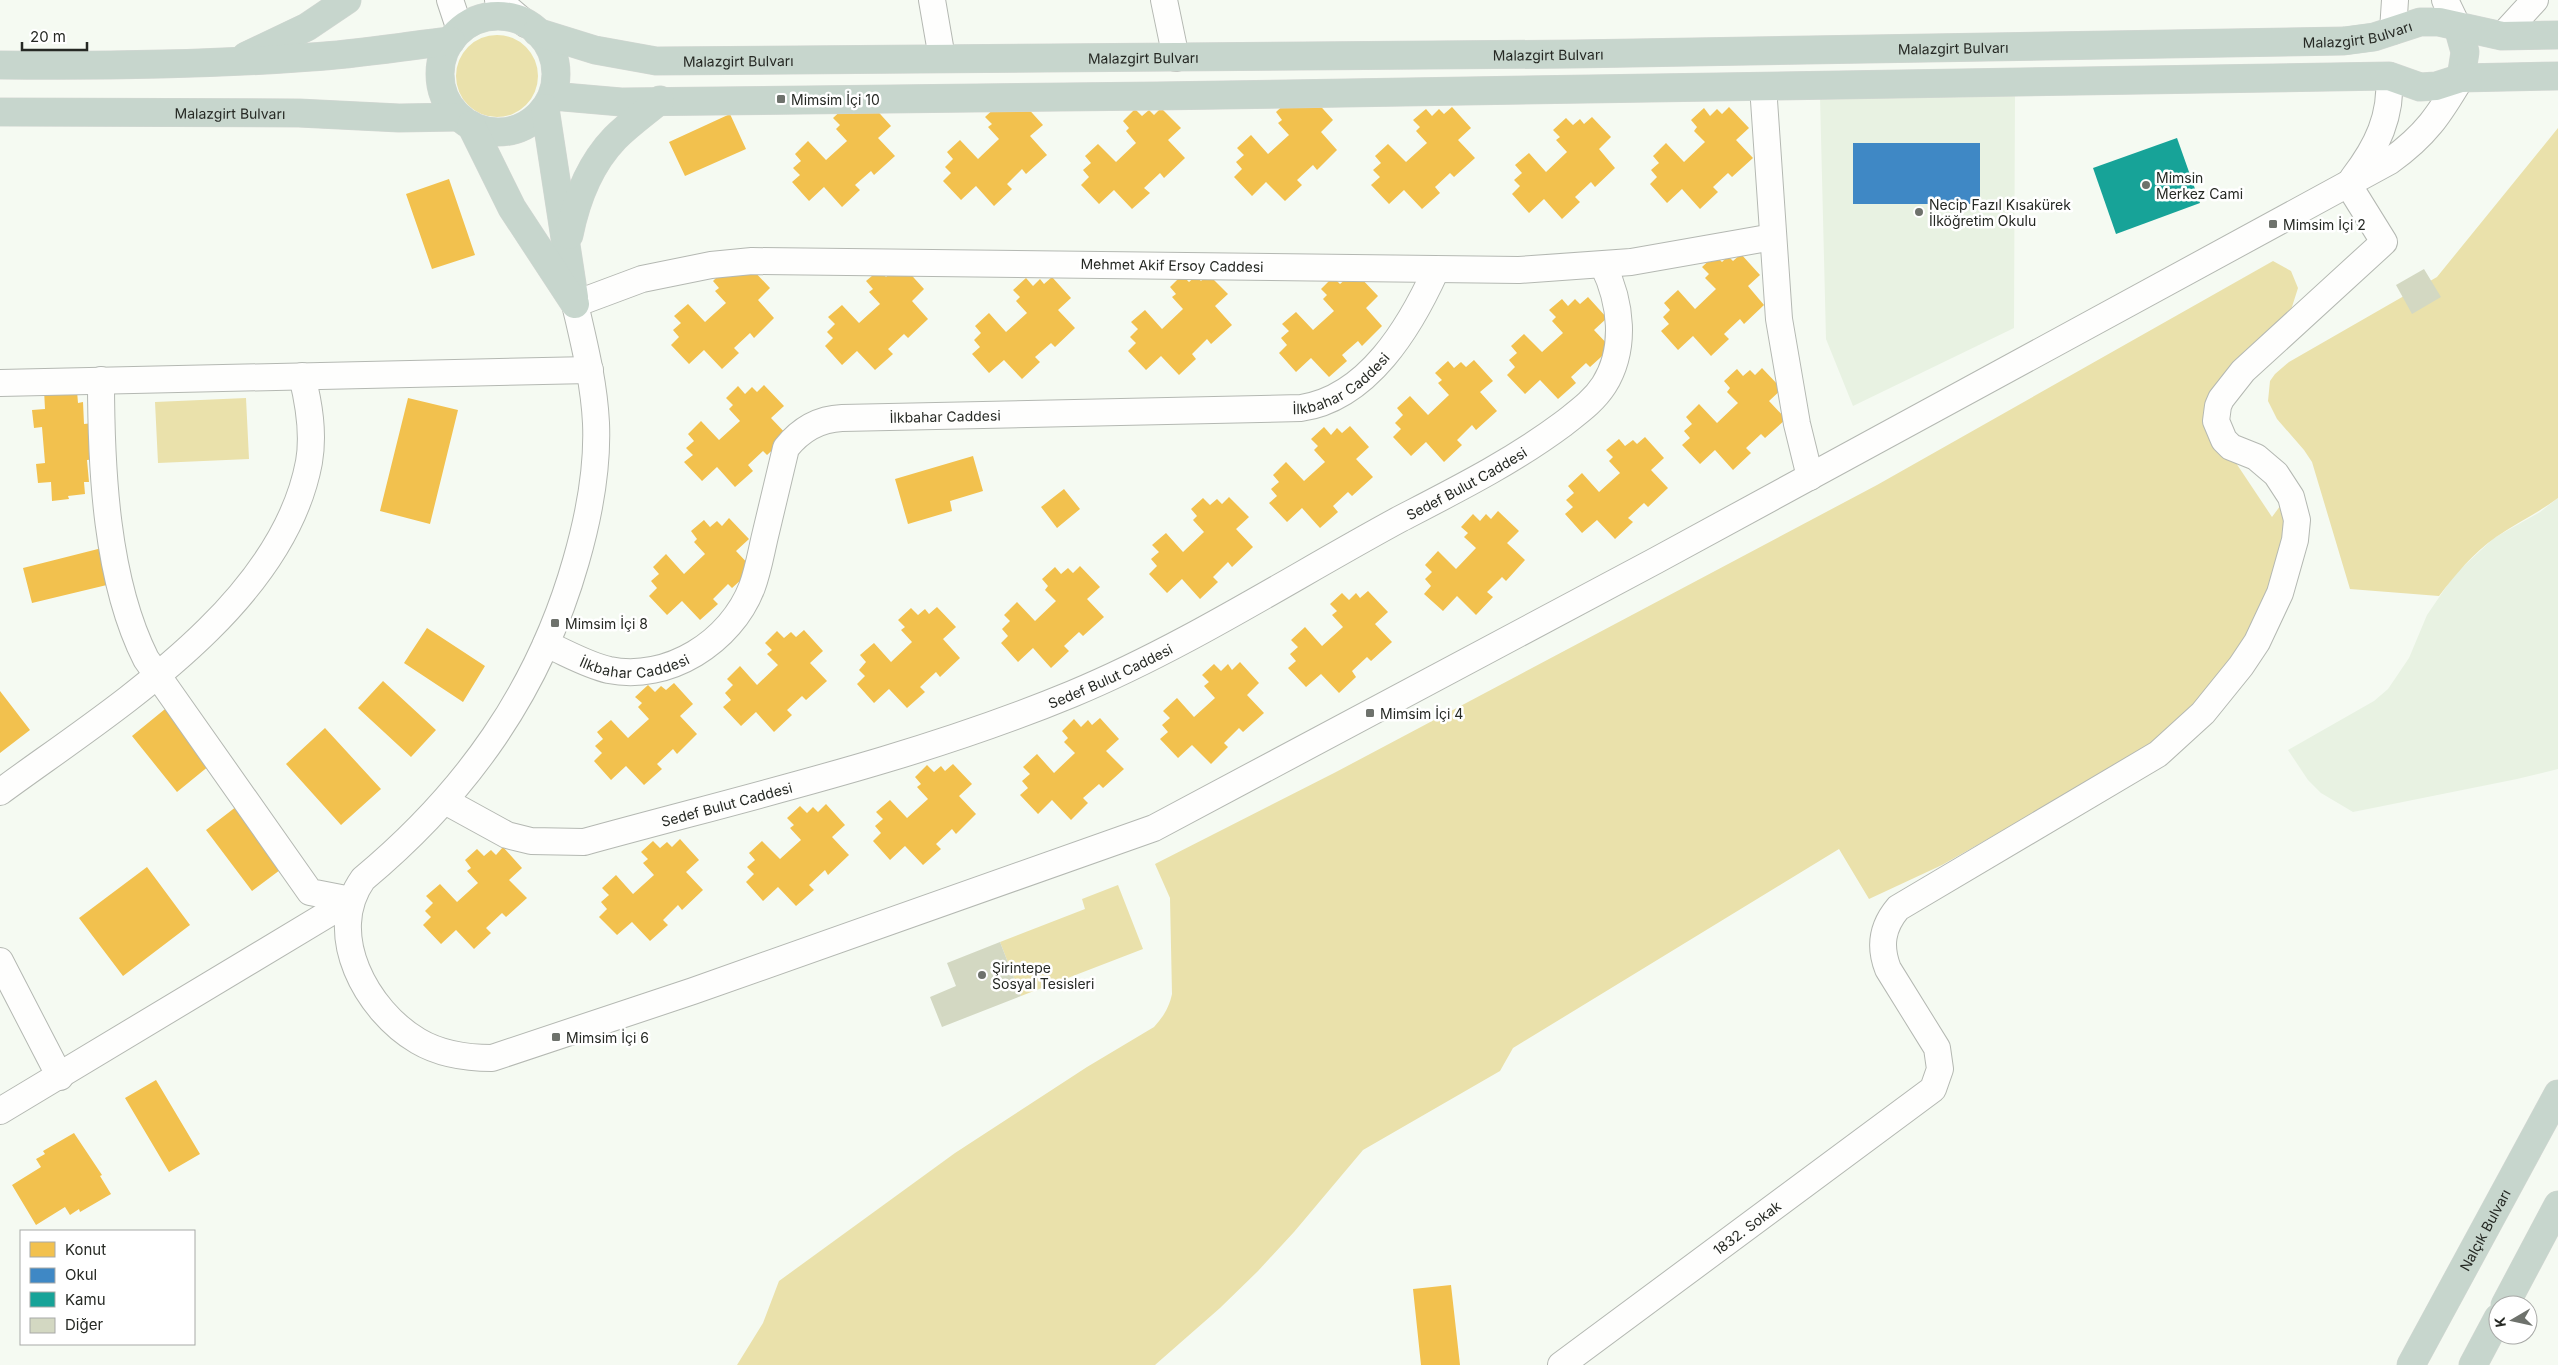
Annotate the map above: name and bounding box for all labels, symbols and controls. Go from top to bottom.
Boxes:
street label: Malazgirt Bulvarı [2303,17,2414,50]
scale bar [22,20,88,52]
text: 20 m [30,27,66,46]
street label: Malazgirt Bulvarı [1898,38,2009,57]
street label: Malazgirt Bulvarı [1493,45,1604,63]
street label: Malazgirt Bulvarı [1088,48,1199,66]
street label: Malazgirt Bulvarı [683,51,794,69]
place label: Mimsim İçi 10 [791,91,880,108]
marker: Mimsim İçi 10 [775,93,787,105]
street label: Malazgirt Bulvarı [175,104,285,121]
place label: Mimsin Merkez Cami [2156,169,2243,202]
marker: Mimsin Merkez Cami [2140,179,2152,191]
place label: Necip Fazıl Kısakürek İlköğretim Okulu [1929,196,2071,229]
marker: Necip Fazıl Kısakürek İlköğretim Okulu [1913,206,1925,218]
place label: Mimsim İçi 2 [2283,216,2366,233]
marker: Mimsim İçi 2 [2267,218,2279,230]
street label: Mehmet Akif Ersoy Caddesi [1080,255,1264,275]
street label: İlkbahar Caddesi [1292,349,1392,417]
street label: İlkbahar Caddesi [889,406,1001,425]
street label: Sedef Bulut Caddesi [1403,443,1529,523]
place label: Mimsim İçi 8 [565,615,648,632]
marker: Mimsim İçi 8 [549,617,561,629]
street label: Sedef Bulut Caddesi [1045,640,1175,711]
street label: İlkbahar Caddesi [578,650,692,681]
place label: Mimsim İçi 4 [1380,705,1463,722]
marker: Mimsim İçi 4 [1364,707,1376,719]
street label: Sedef Bulut Caddesi [659,778,794,829]
place label: Şirintepe Sosyal Tesisleri [992,959,1094,992]
marker: Şirintepe Sosyal Tesisleri [976,969,988,981]
place label: Mimsim İçi 6 [566,1029,649,1046]
marker: Mimsim İçi 6 [550,1031,562,1043]
street label: Nalçık Bulvarı [2455,1186,2513,1273]
street label: 1832. Sokak [1709,1196,1784,1258]
legend [20,1230,195,1345]
text: Konut [65,1240,106,1259]
text: Okul [65,1265,97,1284]
text: Kamu [65,1290,106,1309]
north arrow [2488,1295,2538,1345]
text: Diğer [65,1315,103,1334]
text: K [2490,1316,2509,1328]

